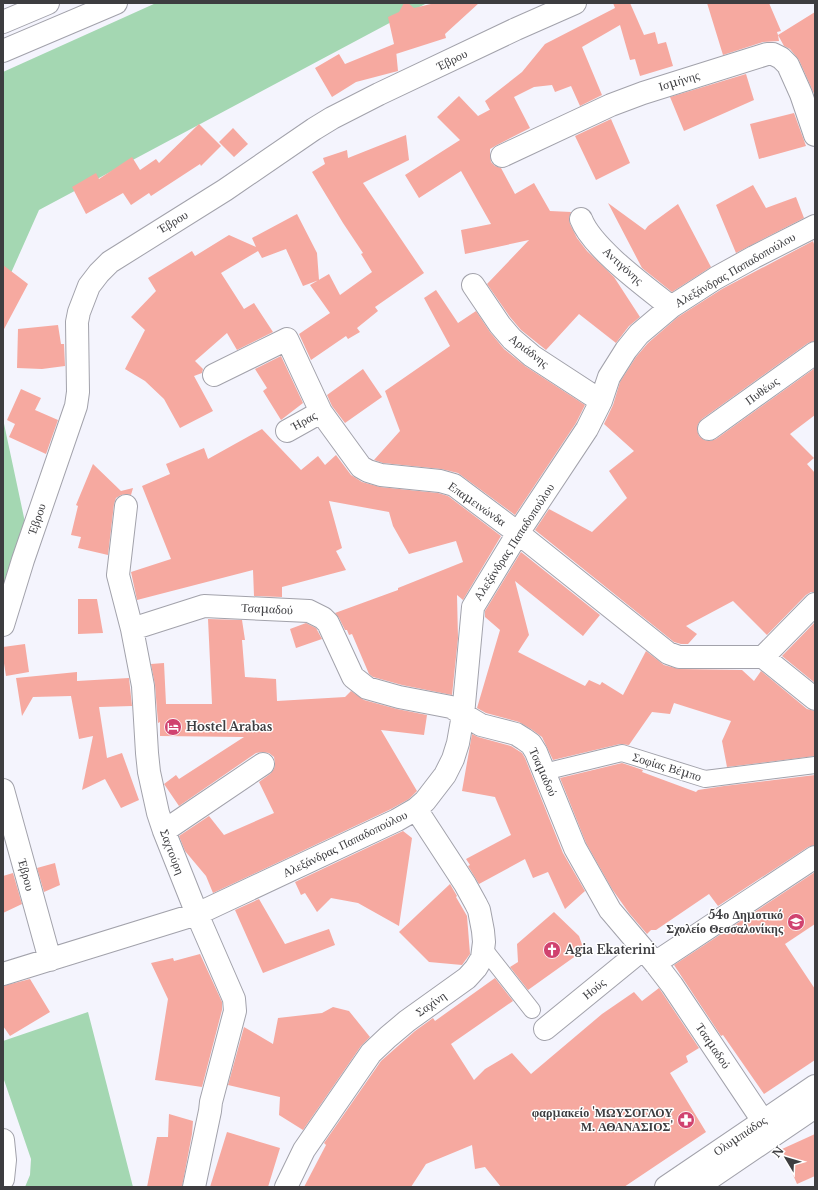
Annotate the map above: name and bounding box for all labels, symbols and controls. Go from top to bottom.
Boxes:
street label: Έβρου [433,46,470,74]
street label: Ισμήνης [657,67,701,94]
street label: Έβρου [154,207,191,237]
street label: Αλεξάνδρας Παπαδοπούλου [672,229,798,310]
street label: Αντιγόνης [600,244,647,288]
street label: Αριάδνης [506,330,552,371]
street label: Πυθέως [742,373,782,408]
street label: Ήρας [288,407,319,434]
street label: Επαμεινώνδα [445,478,510,529]
street label: Αλεξάνδρας Παπαδοπούλου [470,480,557,603]
street label: Έβρου [24,501,49,538]
street label: Τσαμαδού [241,600,293,617]
hotel icon: Hostel Arabas [163,717,183,737]
place label: Hostel Arabas [186,719,273,734]
street label: Τσαμαδού [526,745,561,799]
street label: Σοφίας Βέμπο [631,749,703,784]
street label: Αλεξάνδρας Παπαδοπούλου [280,807,410,880]
street label: Σαχτούρη [157,827,188,877]
street label: Έβρου [15,856,38,892]
place label: 54ο Δημοτικό Σχολείο Θεσσαλονίκης [666,907,784,936]
school or university icon: 54ο Δημοτικό Σχολείο Θεσσαλονίκης [786,912,806,932]
church icon: Agia Ekaterini [542,940,562,960]
place label: Agia Ekaterini [564,942,656,957]
street label: Ηούς [579,975,608,1002]
street label: Σαχίνη [413,988,449,1019]
street label: Τσαμαδού [693,1020,734,1071]
place label: φαρμακείο 'ΜΩΥΣΟΓΛΟΥ Μ. ΑΘΑΝΑΣΙΟΣ' [532,1105,673,1134]
pharmacy icon: φαρμακείο 'ΜΩΥΣΟΓΛΟΥ Μ. ΑΘΑΝΑΣΙΟΣ' [676,1110,696,1130]
street label: Ολυμπιάδος [710,1112,769,1159]
north arrow [766,1138,806,1178]
text: N [769,1143,787,1160]

